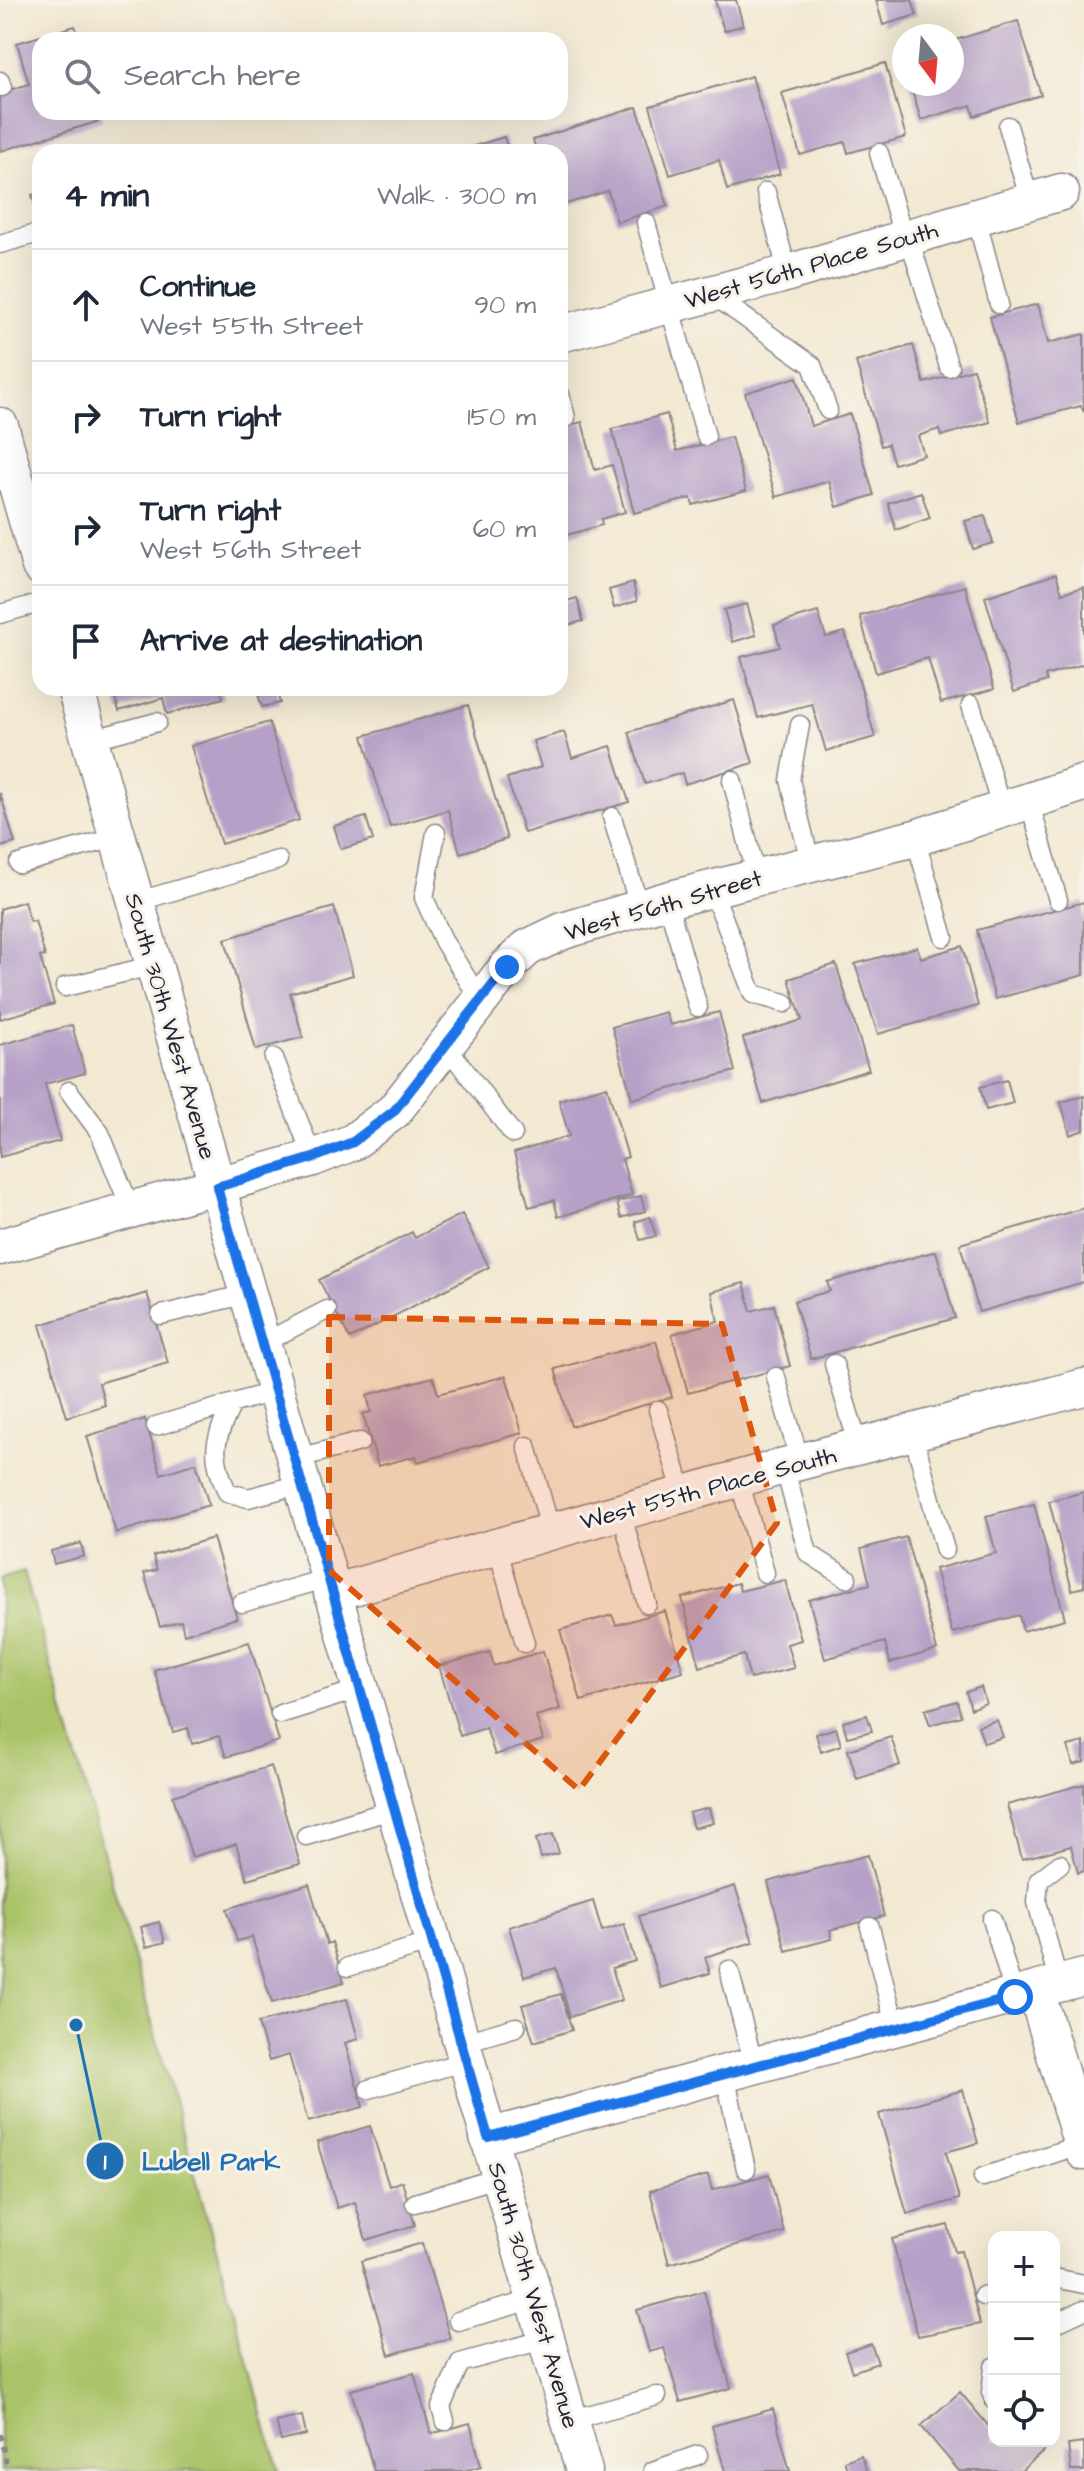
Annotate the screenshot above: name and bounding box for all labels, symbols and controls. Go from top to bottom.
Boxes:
north arrow [892,24,964,96]
search box [32,32,568,120]
icon: search [60,54,104,98]
text: Search here [124,55,301,97]
text: 4 min [64,172,149,220]
text: Walk · 300 m [377,178,536,214]
street label: West 56th Place South [681,213,942,318]
text: Continue [140,266,256,308]
icon: ahead [64,283,108,327]
text: 90 m [474,287,536,323]
text: West 55th Street [140,308,363,344]
icon: right [64,395,108,439]
text: Turn right [140,396,281,438]
text: 150 m [467,399,536,435]
text: Turn right [140,490,281,532]
icon: right [64,507,108,551]
text: 60 m [473,511,536,547]
text: West 56th Street [140,532,361,568]
icon: arrive [64,619,108,663]
text: Arrive at destination [140,620,422,662]
street label: West 56th Street [560,861,766,950]
street label: South 30th West Avenue [116,889,224,1164]
route end [489,949,525,985]
street label: West 55th Place South [576,1438,840,1540]
route start [997,1979,1033,2015]
callout: Lubell Park [85,2136,296,2186]
text: Lubell Park [142,2144,281,2180]
text: 1 [103,2146,107,2180]
street label: South 30th West Avenue [479,2158,587,2433]
map controls [988,2231,1060,2447]
button: + [988,2231,1060,2303]
button: − [988,2303,1060,2375]
button: locate [988,2375,1060,2447]

